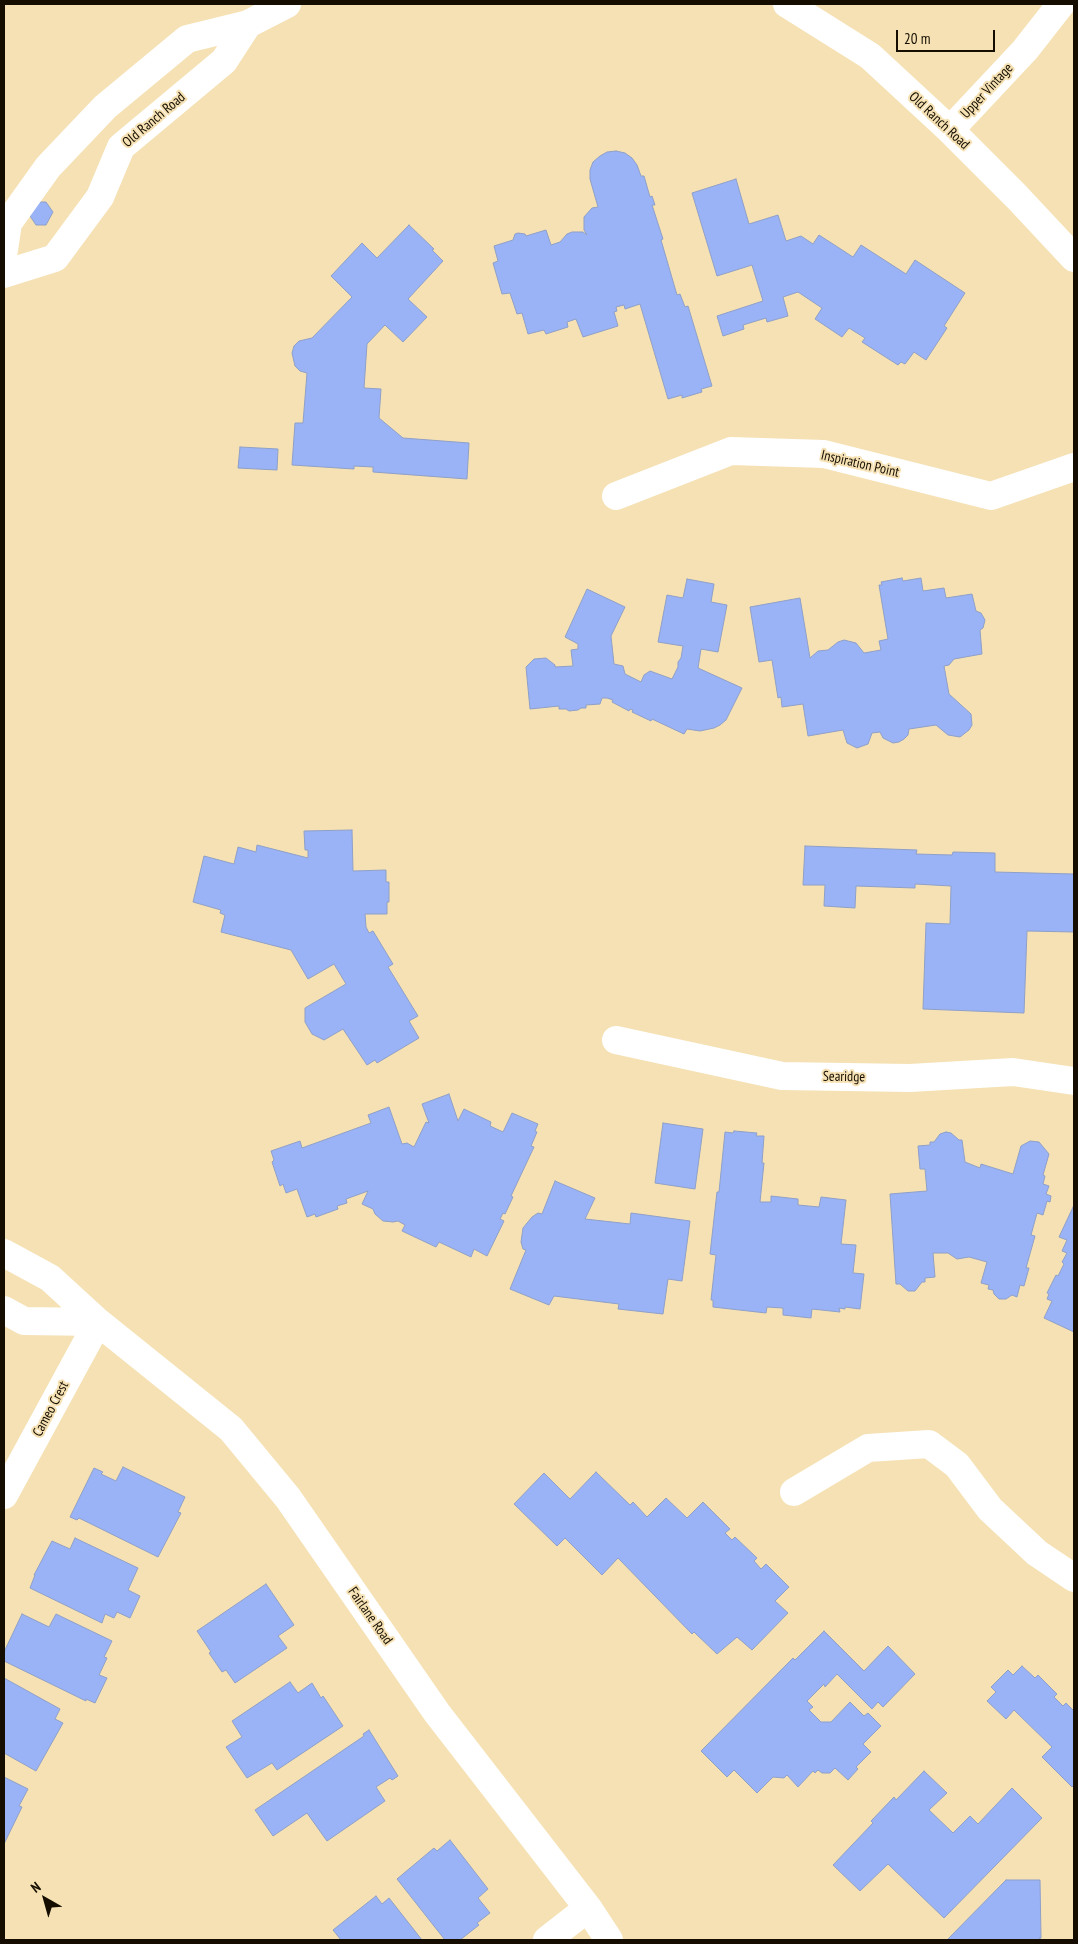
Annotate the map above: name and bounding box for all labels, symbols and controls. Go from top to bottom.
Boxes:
scale bar [898,20,997,52]
text: 20 m [904,29,930,48]
street label: Upper Vintage [957,60,1017,122]
street label: Old Ranch Road [119,89,189,151]
street label: Old Ranch Road [905,89,973,153]
street label: Inspiration Point [819,447,901,481]
street label: Searidge [823,1068,865,1086]
street label: Cameo Crest [29,1379,73,1439]
street label: Fairlane Road [344,1584,396,1648]
north arrow [20,1874,70,1924]
text: N [27,1878,44,1897]

